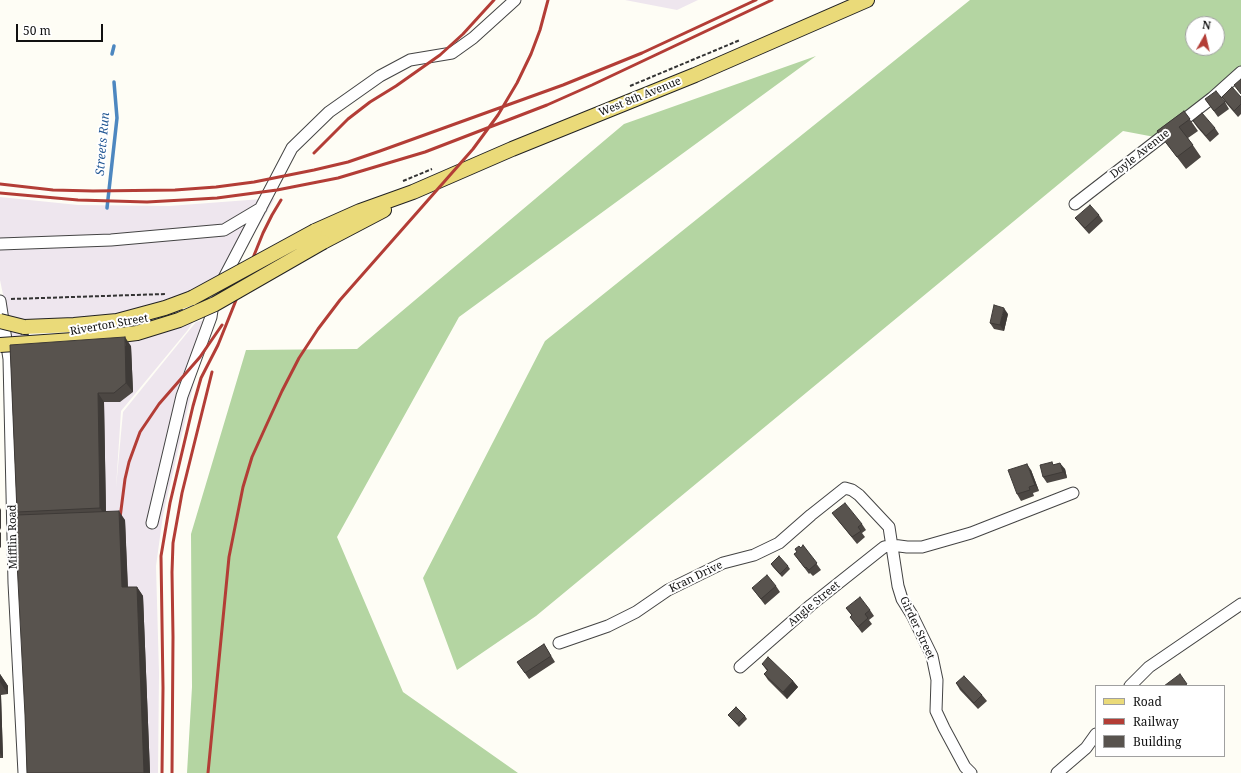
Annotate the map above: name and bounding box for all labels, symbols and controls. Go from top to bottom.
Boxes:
scale bar [18,16,105,42]
north arrow [1185,16,1225,56]
text: N [1201,17,1212,33]
text: 50 m [23,22,51,39]
street label: West 8th Avenue [597,74,683,120]
water label: Streets Run [93,112,113,176]
street label: Doyle Avenue [1108,127,1172,181]
street label: Riverton Street [69,312,149,338]
street label: Mifflin Road [6,504,20,570]
street label: Kran Drive [667,558,725,596]
street label: Angle Street [785,579,843,629]
street label: Girder Street [897,594,937,662]
legend [1095,685,1225,757]
text: Road [1133,693,1162,710]
text: Railway [1133,713,1179,730]
text: Building [1133,733,1181,750]

